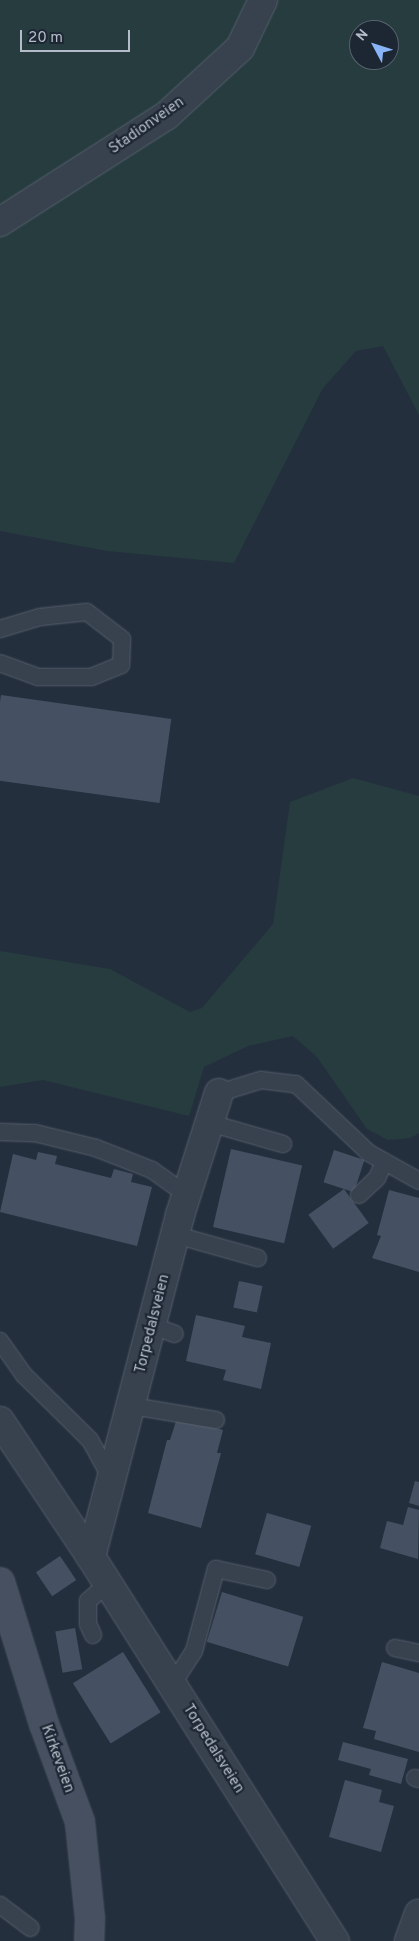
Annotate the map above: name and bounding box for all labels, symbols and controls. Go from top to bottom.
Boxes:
scale bar [22,20,132,52]
north arrow [349,20,399,70]
text: N [353,26,373,45]
text: 20 m [28,29,63,48]
street label: Stadionveien [106,94,188,158]
street label: Torpedalsveien [132,1272,174,1376]
street label: Torpedalsveien [178,1701,248,1797]
street label: Kirkeveien [36,1723,78,1795]

